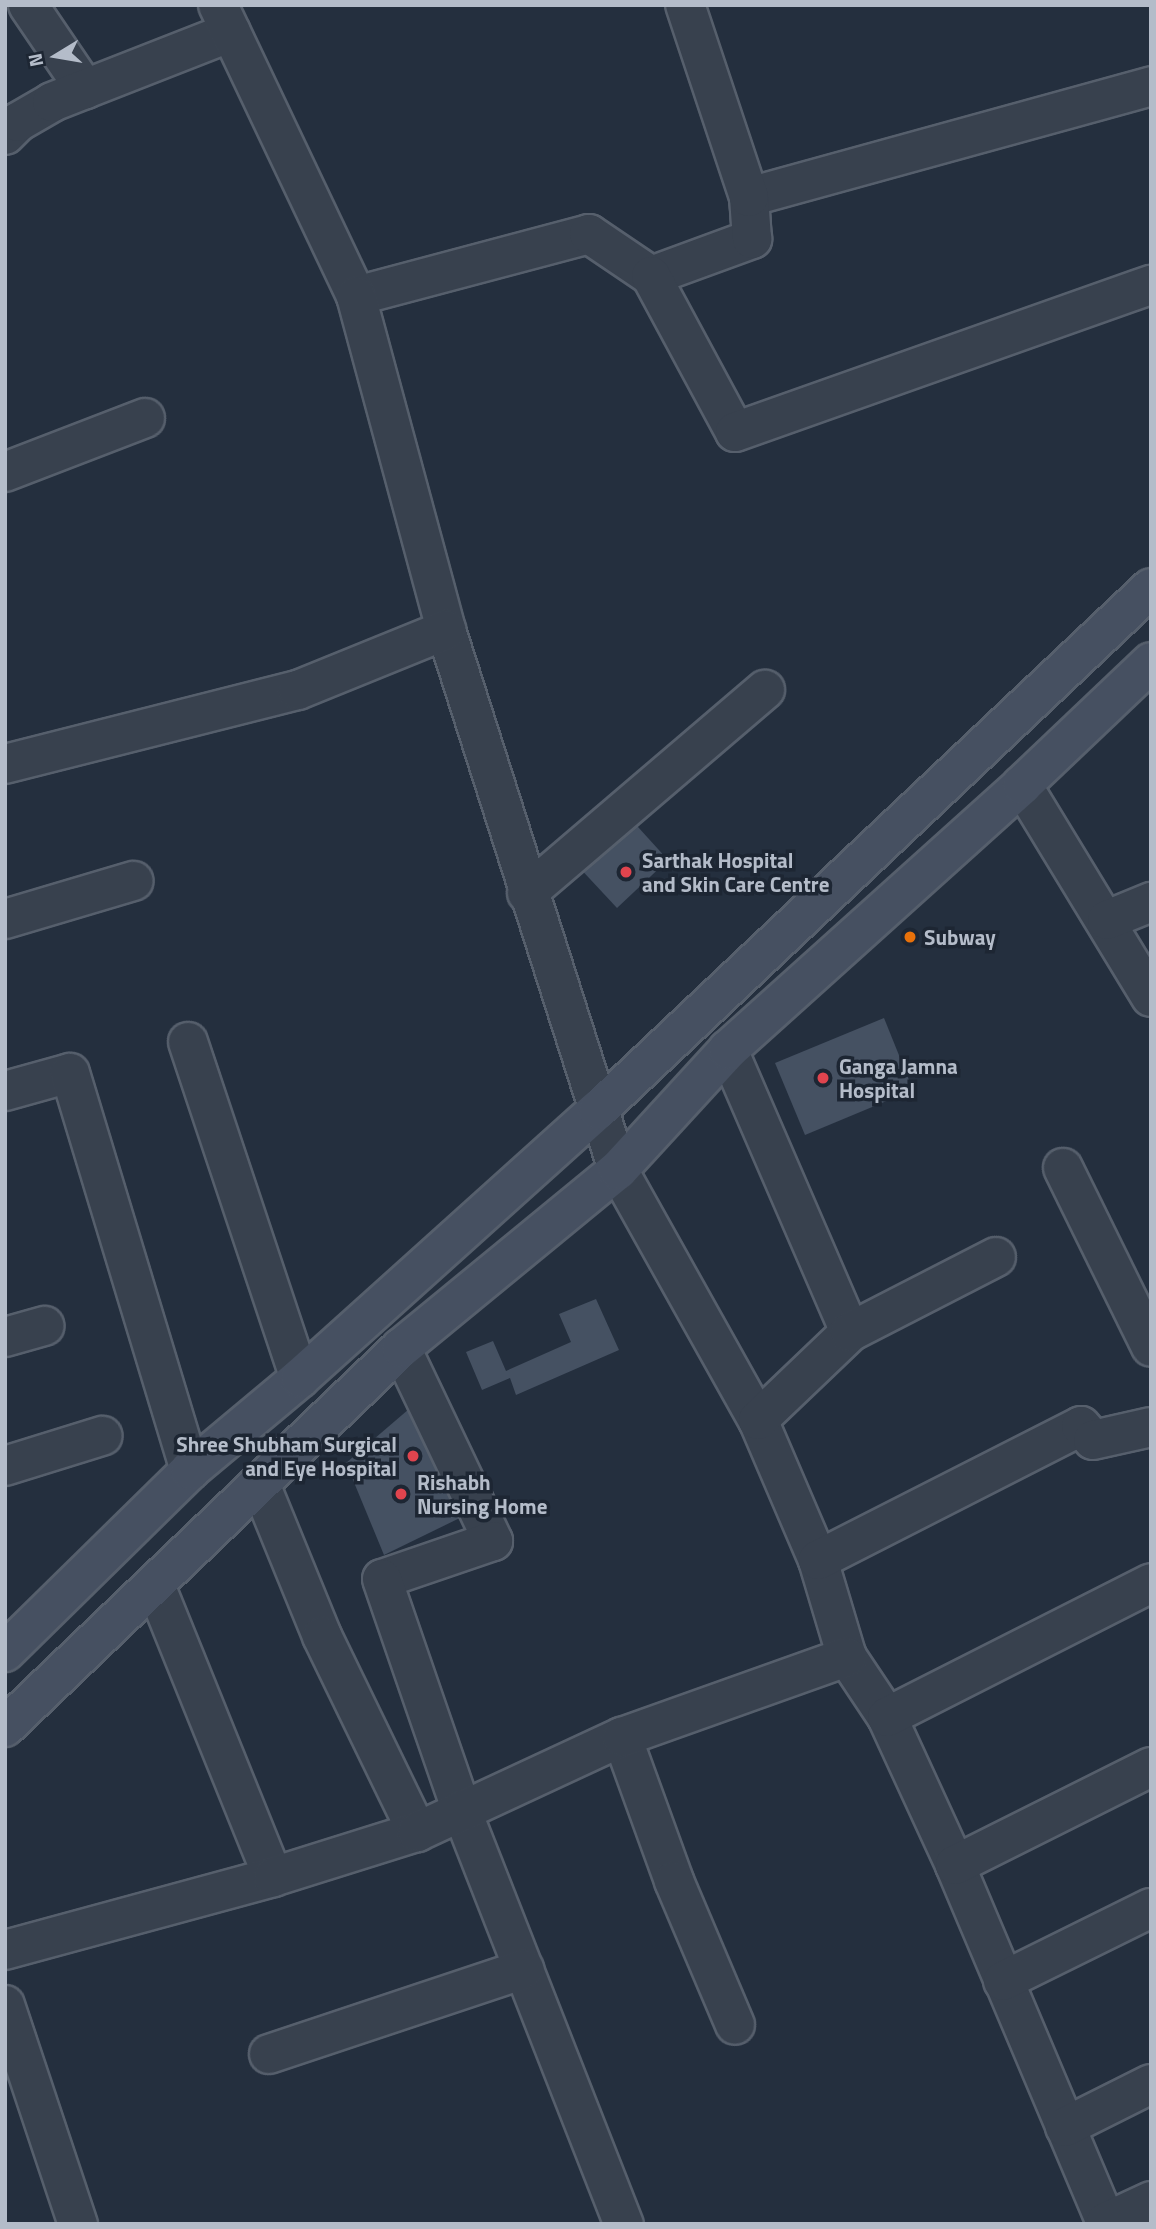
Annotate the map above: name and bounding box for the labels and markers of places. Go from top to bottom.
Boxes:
place label: Sarthak Hospital and Skin Care Centre [642,847,829,897]
marker: Sarthak Hospital and Skin Care Centre [616,862,636,882]
place label: Subway [924,924,996,950]
marker: Subway [902,929,918,945]
place label: Ganga Jamna Hospital [839,1053,958,1103]
marker: Ganga Jamna Hospital [813,1068,833,1088]
place label: Shree Shubham Surgical and Eye Hospital [176,1431,397,1481]
marker: Shree Shubham Surgical and Eye Hospital [403,1446,423,1466]
place label: Rishabh Nursing Home [417,1469,547,1519]
marker: Rishabh Nursing Home [391,1484,411,1504]

